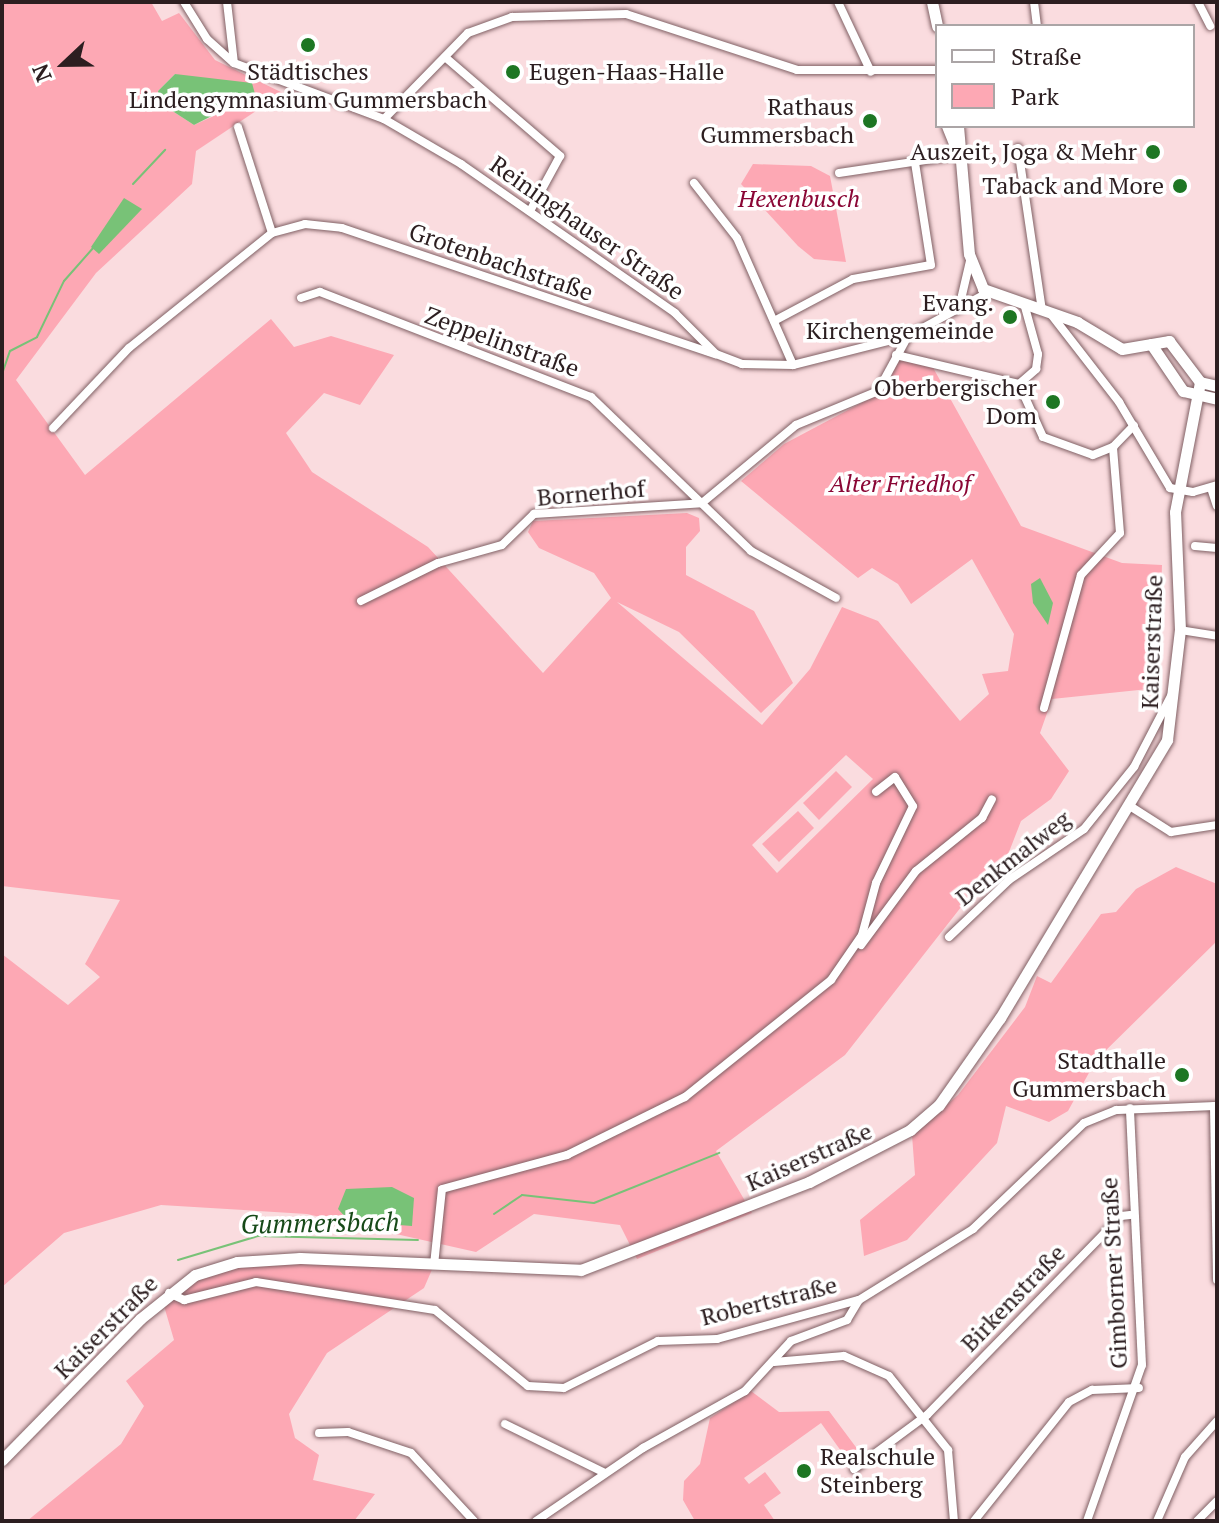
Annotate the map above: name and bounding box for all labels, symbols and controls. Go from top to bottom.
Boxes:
north arrow [24,24,104,104]
legend [935,24,1195,128]
marker: Städtisches Lindengymnasium Gummersbach [299,36,317,54]
text: Straße [1011,40,1082,72]
place label: Städtisches Lindengymnasium Gummersbach [129,58,487,114]
place label: Eugen-Haas-Halle [529,58,724,86]
text: N [25,60,58,86]
marker: Eugen-Haas-Halle [504,63,522,81]
text: Park [1011,80,1059,112]
place label: Rathaus Gummersbach [700,93,854,149]
marker: Rathaus Gummersbach [861,112,879,130]
place label: Auszeit, Joga & Mehr [909,138,1137,166]
marker: Auszeit, Joga & Mehr [1144,143,1162,161]
street label: Reininghauser Straße [484,150,690,306]
place label: Taback and More [982,172,1164,200]
marker: Taback and More [1171,177,1189,195]
park label: Hexenbusch [738,185,860,213]
street label: Grotenbachstraße [405,217,597,307]
place label: Evang. Kirchengemeinde [806,289,994,345]
street label: Zeppelinstraße [421,301,583,383]
marker: Evang. Kirchengemeinde [1001,308,1019,326]
place label: Oberbergischer Dom [874,374,1037,430]
marker: Oberbergischer Dom [1044,393,1062,411]
park label: Alter Friedhof [829,470,971,498]
street label: Bornerhof [536,474,646,512]
street label: Kaiserstraße [1135,574,1169,710]
street label: Denkmalweg [950,804,1076,912]
place label: Stadthalle Gummersbach [1012,1047,1166,1103]
marker: Stadthalle Gummersbach [1173,1066,1191,1084]
street label: Kaiserstraße [742,1116,876,1198]
street label: Gimborner Straße [1095,1176,1133,1370]
water label: Gummersbach [240,1206,400,1240]
street label: Birkenstraße [955,1238,1071,1358]
street label: Kaiserstraße [48,1269,164,1385]
street label: Robertstraße [698,1270,840,1332]
place label: Realschule Steinberg [820,1443,935,1499]
marker: Realschule Steinberg [795,1462,813,1480]

